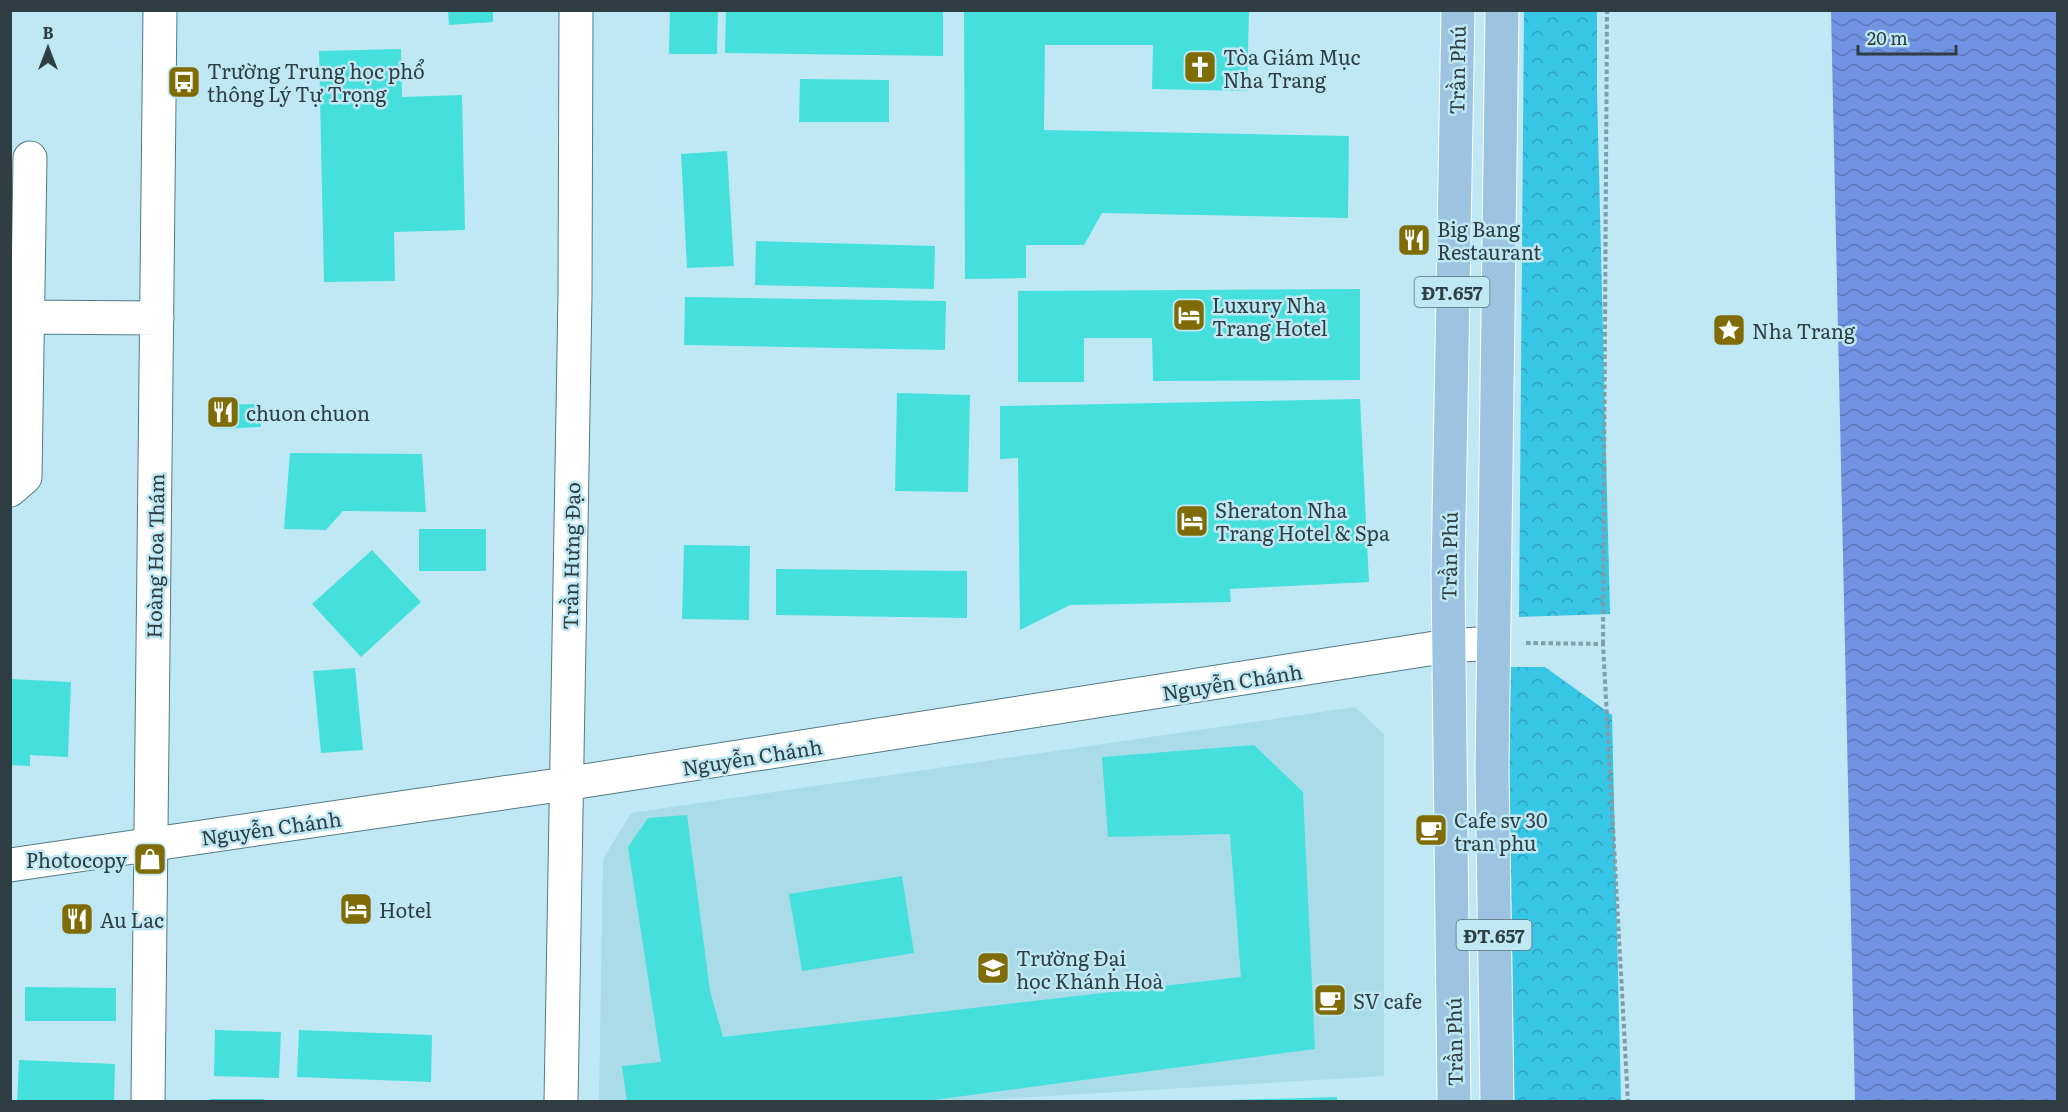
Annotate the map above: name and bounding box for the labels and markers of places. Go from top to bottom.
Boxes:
place label: Tòa Giám Mục Nha Trang [1223,41,1361,94]
church icon: Tòa Giám Mục Nha Trang [1182,49,1218,85]
place label: Trường Trung học phổ thông Lý Tự Trọng [207,55,425,108]
bus stop icon: Trường Trung học phổ thông Lý Tự Trọng [166,64,202,100]
place label: Big Bang Restaurant [1437,213,1541,266]
restaurant icon: Big Bang Restaurant [1396,222,1432,258]
place label: Luxury Nha Trang Hotel [1212,289,1328,342]
hotel icon: Luxury Nha Trang Hotel [1171,297,1207,333]
place icon: Nha Trang [1711,312,1747,348]
place label: Nha Trang [1752,315,1856,345]
restaurant icon: chuon chuon [205,394,241,430]
place label: chuon chuon [246,397,370,427]
place label: Sheraton Nha Trang Hotel & Spa [1215,494,1390,547]
hotel icon: Sheraton Nha Trang Hotel & Spa [1174,503,1210,539]
place label: Cafe sv 30 tran phu [1454,804,1548,857]
cafe icon: Cafe sv 30 tran phu [1413,812,1449,848]
shop icon: Photocopy [132,841,168,877]
place label: Photocopy [26,844,127,874]
hotel icon: Hotel [338,891,374,927]
place label: Hotel [379,894,432,924]
restaurant icon: Au Lac [59,901,95,937]
place label: Au Lac [100,904,164,934]
place label: Trường Đại học Khánh Hoà [1016,942,1163,995]
school or university icon: Trường Đại học Khánh Hoà [975,950,1011,986]
cafe icon: SV cafe [1312,982,1348,1018]
place label: SV cafe [1353,985,1422,1015]

